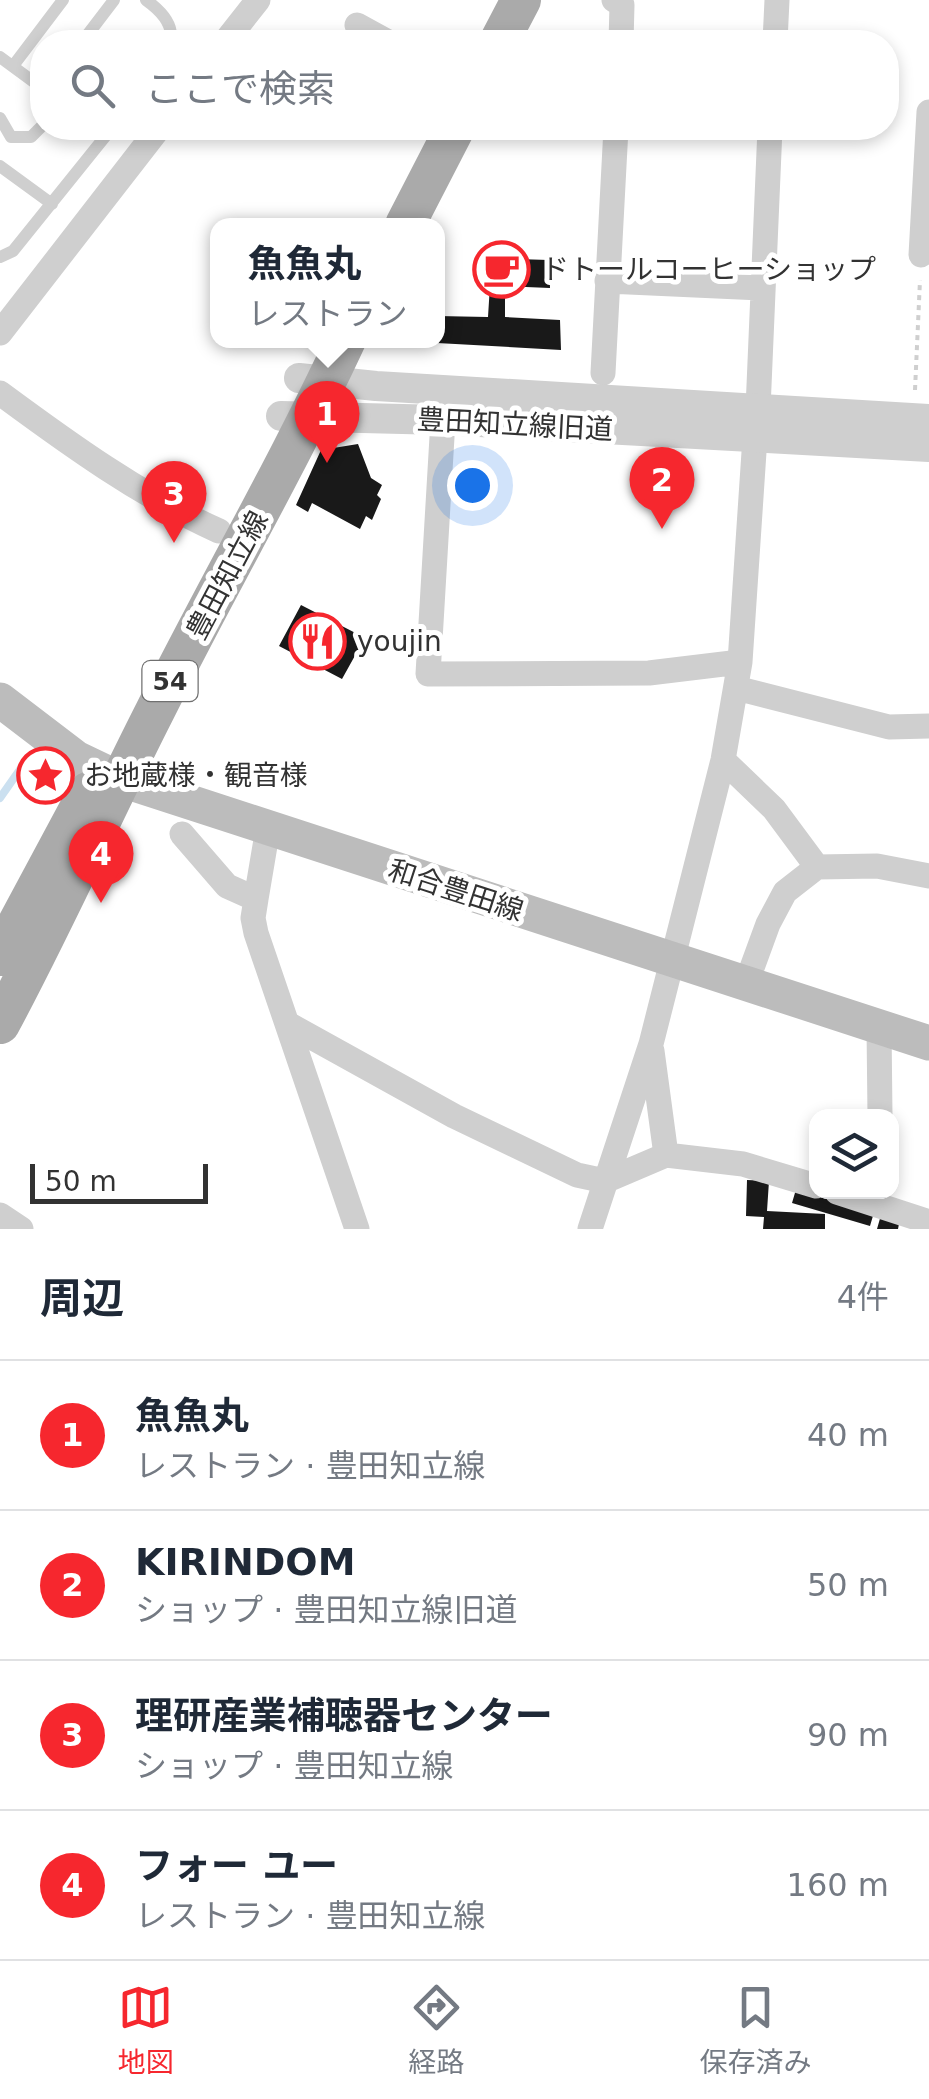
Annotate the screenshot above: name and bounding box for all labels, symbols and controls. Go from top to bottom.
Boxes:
search box [30,30,899,140]
icon: search [65,58,120,113]
text: ここで検索 [145,67,335,111]
popup [210,218,445,348]
cafe icon: ドトールコーヒーショップ [472,239,532,299]
text: 魚魚丸 [247,242,362,286]
place label: ドトールコーヒーショップ [541,253,876,286]
text: レストラン [247,295,408,333]
pin: 1 [294,380,360,463]
street label: 豊田知立線旧道 [416,403,614,446]
pin: 2 [630,446,694,529]
pin: 3 [142,460,206,543]
your location [447,460,498,511]
street label: 豊田知立線 [180,506,275,645]
restaurant icon: youjin [288,611,348,671]
place label: youjin [357,625,442,658]
road number: 54 [142,661,198,701]
place icon: お地蔵様・観音様 [15,745,75,805]
place label: お地蔵様・観音様 [84,759,308,792]
pin: 4 [68,820,134,903]
street label: 和合豊田線 [384,853,528,928]
map controls [809,1109,899,1199]
button: layers [809,1109,899,1199]
scale bar [30,1159,208,1204]
text: 50 m [45,1165,117,1198]
text: 周辺 [40,1274,124,1323]
text: 4件 [837,1278,889,1316]
text: 魚魚丸 [135,1394,249,1438]
text: 1 [61,1416,84,1454]
text: 40 m [807,1416,889,1454]
text: レストラン · 豊田知立線 [135,1447,486,1485]
text: KIRINDOM [135,1540,355,1584]
text: 2 [61,1566,84,1604]
text: 50 m [807,1566,889,1604]
text: ショップ · 豊田知立線旧道 [135,1591,518,1629]
text: 理研産業補聴器センター [135,1694,553,1738]
text: 3 [61,1716,84,1754]
text: 90 m [807,1716,889,1754]
text: ショップ · 豊田知立線 [135,1747,454,1785]
text: フォー ユー [135,1844,338,1888]
text: 4 [61,1866,84,1904]
text: 160 m [787,1866,889,1904]
text: レストラン · 豊田知立線 [135,1897,486,1935]
tab: 地図 [117,1980,174,2080]
tab: 経路 [408,1980,465,2080]
tab: 保存済み [699,1980,812,2080]

